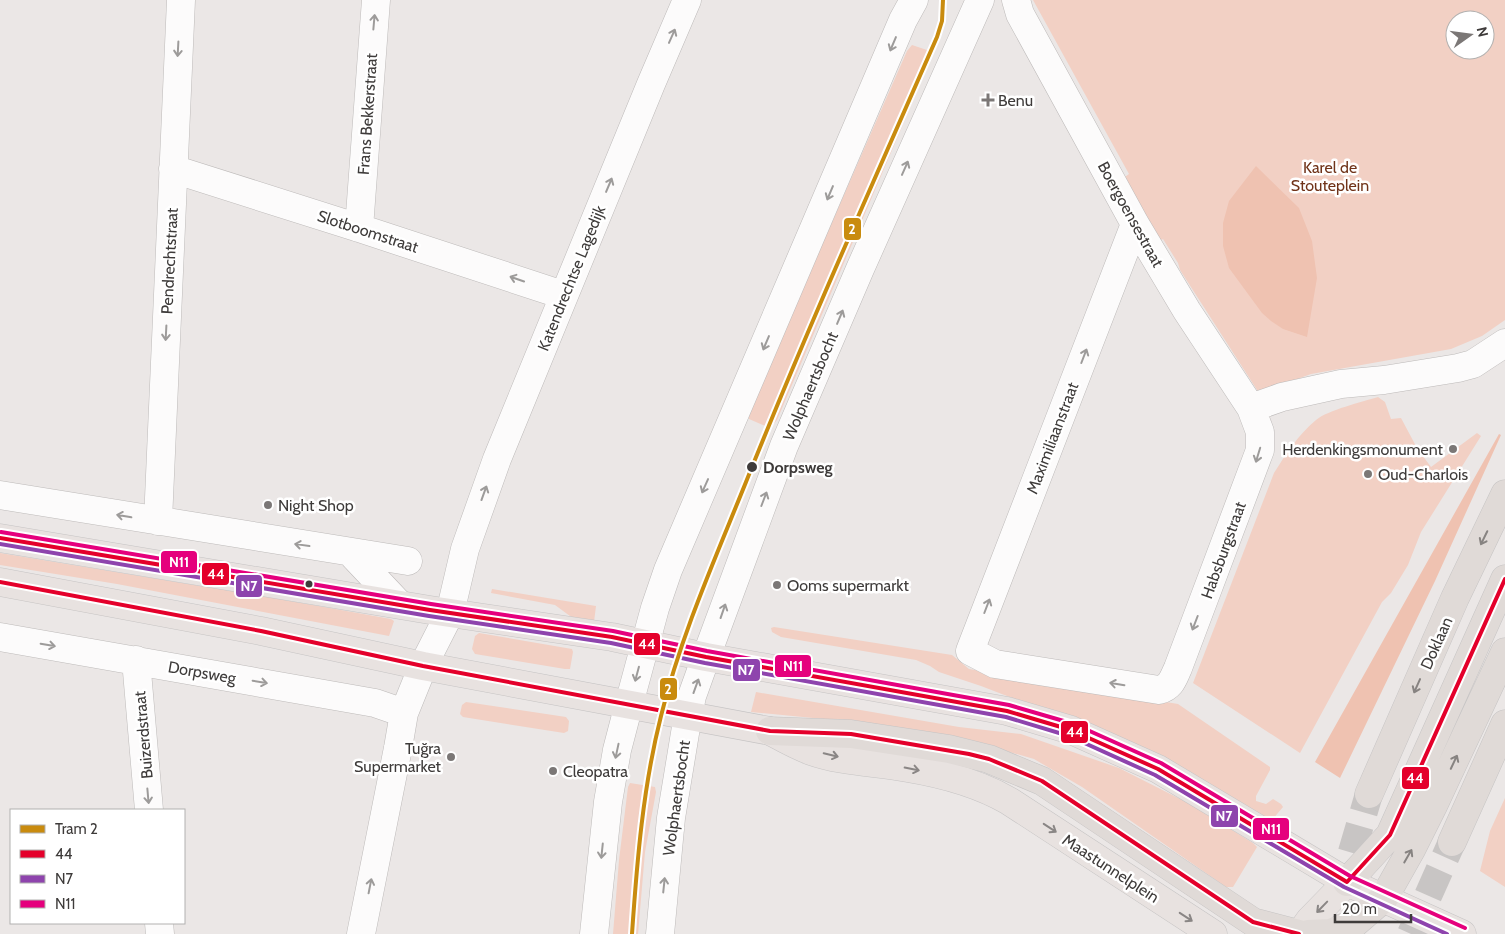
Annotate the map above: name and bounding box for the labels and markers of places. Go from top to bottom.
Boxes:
place label: Benu [998,91,1033,110]
marker: Benu [982,94,994,106]
place label: Herdenkingsmonument [1282,440,1444,459]
marker: Herdenkingsmonument [1447,443,1459,455]
place label: Dorpsweg [763,458,833,477]
marker: Dorpsweg [745,460,759,474]
place label: Oud-Charlois [1378,465,1468,484]
marker: Oud-Charlois [1362,468,1374,480]
place label: Night Shop [278,496,354,515]
marker: Night Shop [262,499,274,511]
place label: Ooms supermarkt [787,576,909,595]
unlabelled marker [304,579,314,589]
marker: Ooms supermarkt [771,579,783,591]
place label: Tuğra Supermarket [354,739,442,776]
marker: Tuğra Supermarket [445,751,457,763]
place label: Cleopatra [563,762,628,781]
marker: Cleopatra [547,765,559,777]

